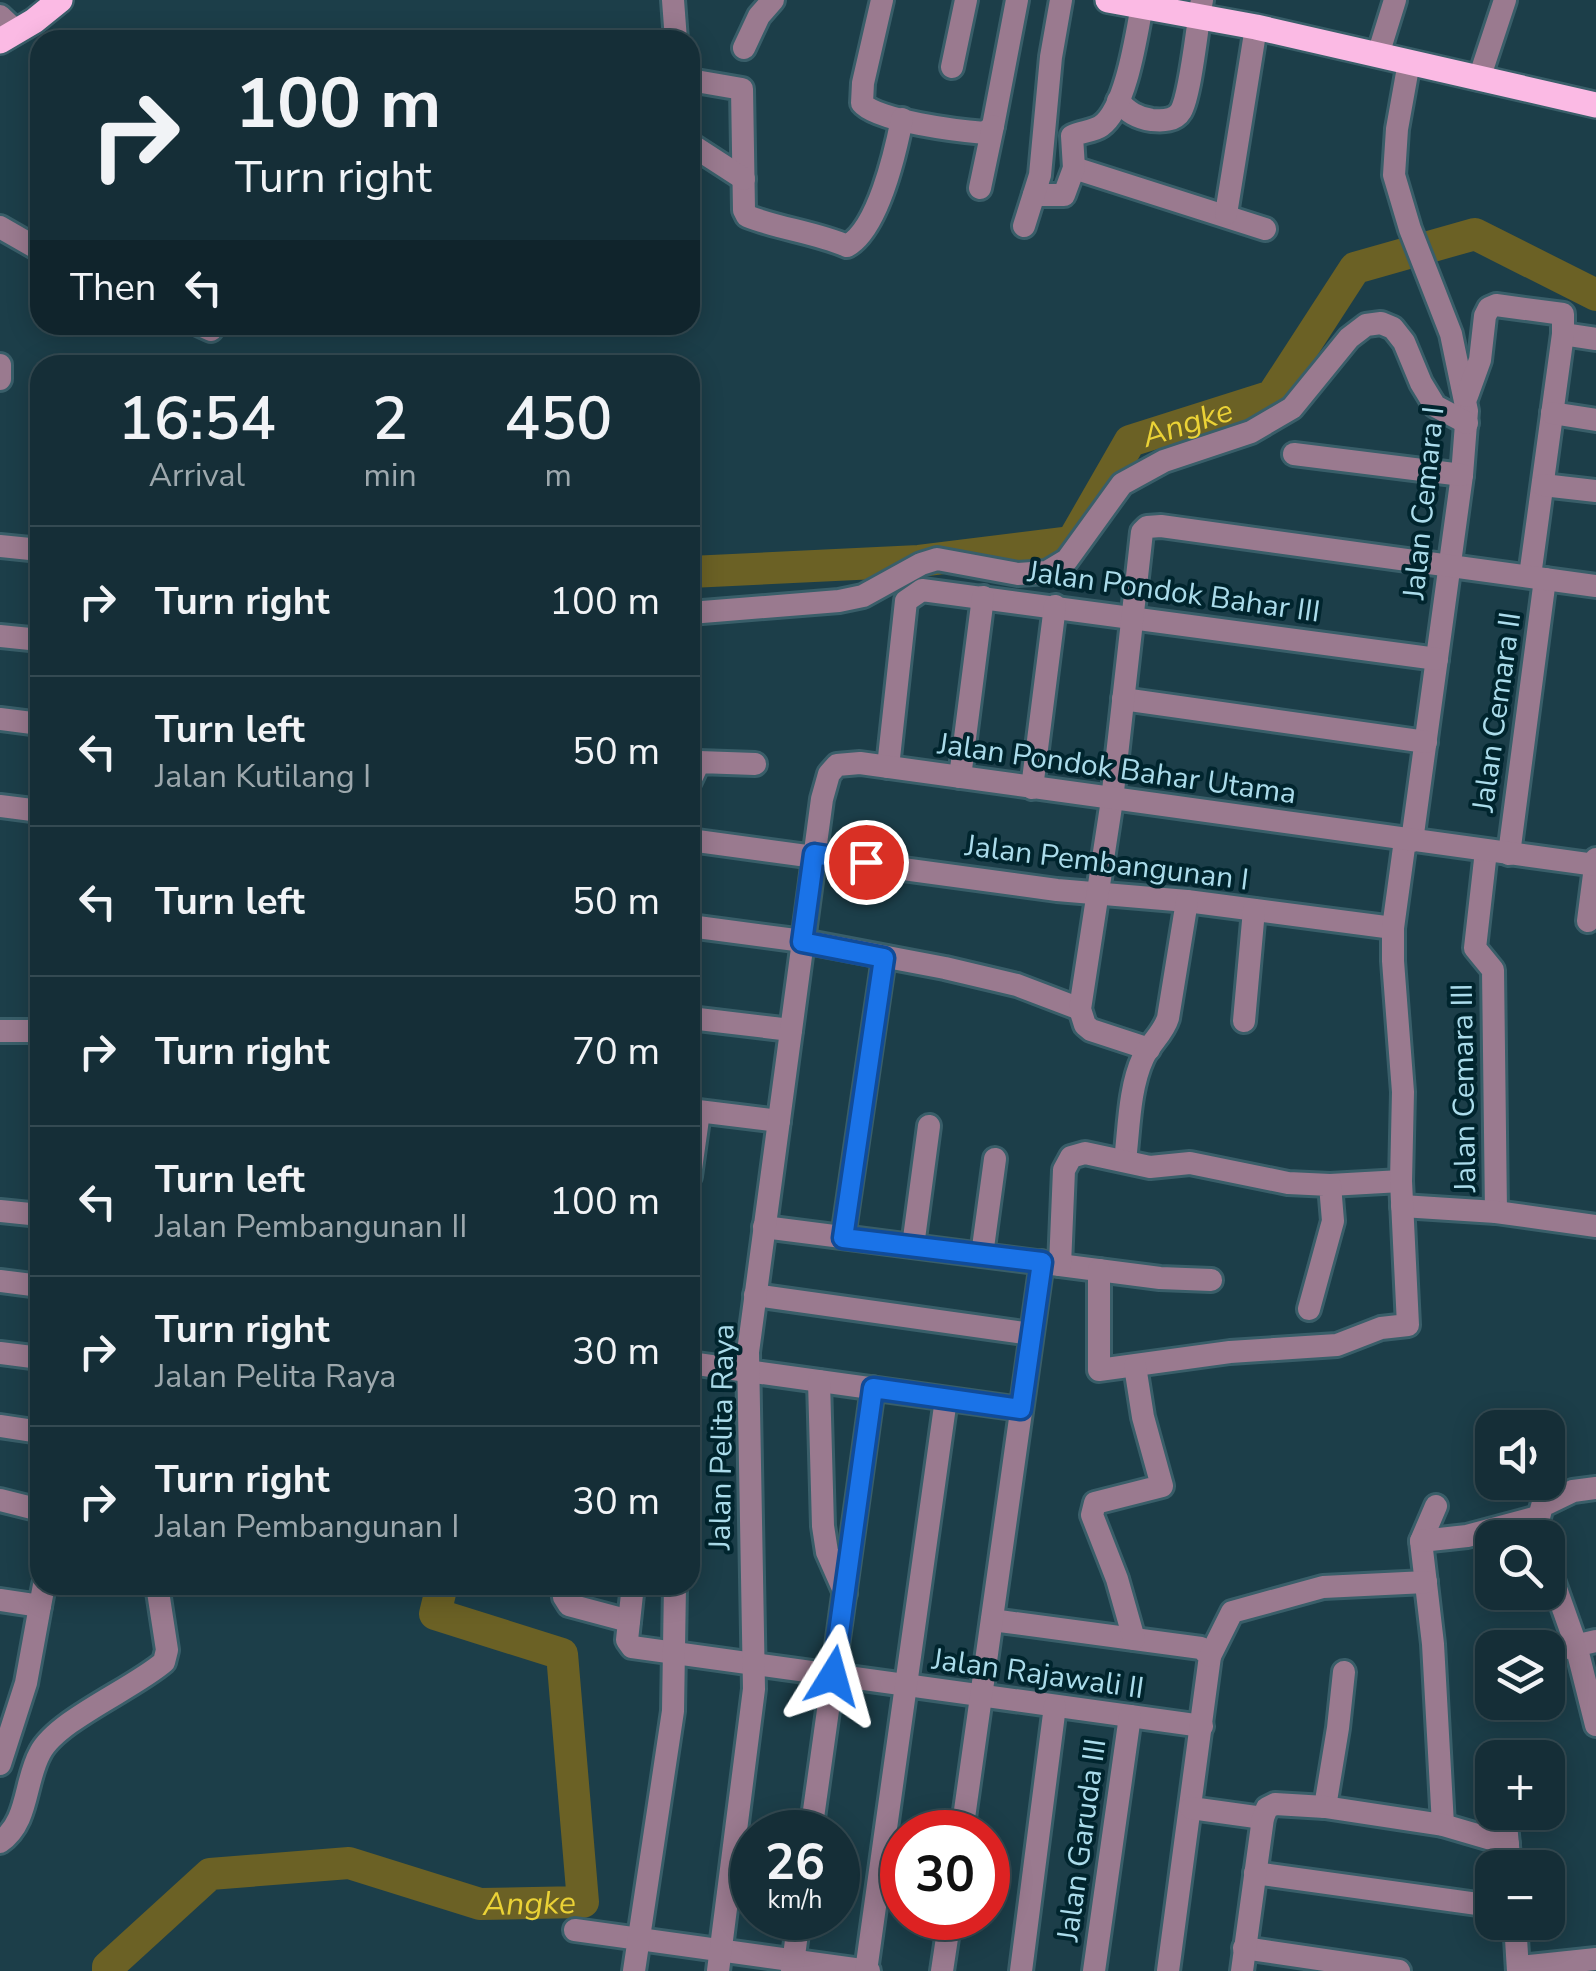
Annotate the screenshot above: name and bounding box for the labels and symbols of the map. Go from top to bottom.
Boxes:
water label: Angke [1136,388,1238,458]
street label: Jalan Cemara I [1393,405,1455,602]
street label: Jalan Pondok Bahar III [1024,551,1323,633]
street label: Jalan Cemara II [1463,609,1531,816]
street label: Jalan Pondok Bahar Utama [934,723,1299,814]
pin [824,820,909,905]
street label: Jalan Pembangunan I [962,825,1251,901]
street label: Jalan Cemara III [1442,983,1486,1194]
street label: Jalan Pelita Raya [700,1324,744,1551]
position arrow [781,1624,885,1728]
street label: Jalan Rajawali II [928,1639,1147,1709]
street label: Jalan Garuda III [1047,1736,1117,1945]
speed limit sign: 30 [880,1810,1010,1940]
water label: Angke [481,1881,576,1925]

